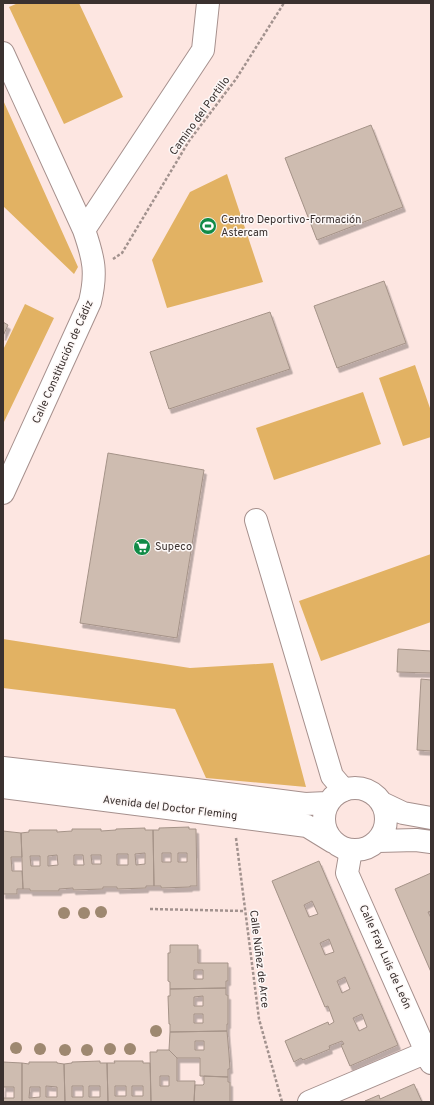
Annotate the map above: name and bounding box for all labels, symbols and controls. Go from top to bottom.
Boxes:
street label: Camino del Portillo [167,74,233,158]
place label: Centro Deportivo-Formación Astercam [221,213,361,240]
sports icon: Centro Deportivo-Formación Astercam [198,216,218,236]
street label: Calle Constitución de Cádiz [29,298,97,426]
supermarket icon: Supeco [132,537,152,557]
place label: Supeco [155,540,192,554]
street label: Avenida del Doctor Fleming [102,793,238,823]
street label: Calle Fray Luis de León [356,903,414,1011]
street label: Calle Núñez de Arce [246,909,272,1009]

